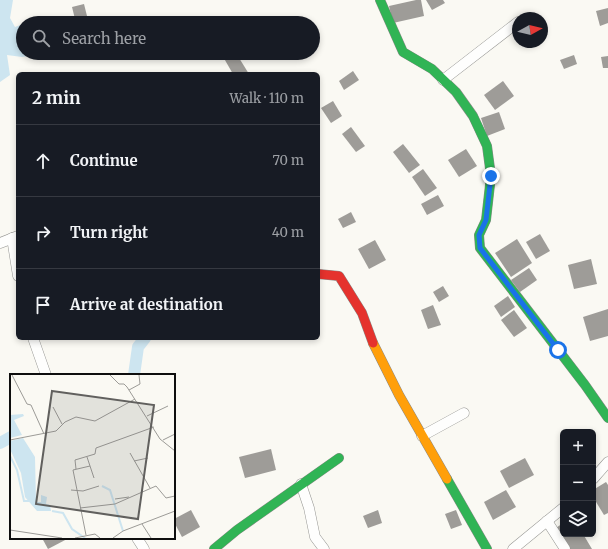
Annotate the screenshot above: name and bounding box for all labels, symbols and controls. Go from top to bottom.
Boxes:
north arrow [512,12,548,48]
search box [16,16,320,60]
icon: search [30,27,52,49]
text: Search here [62,29,146,48]
text: 2 min [32,87,80,109]
text: Walk · 110 m [229,90,304,107]
icon: ahead [32,150,54,172]
text: Continue [70,151,138,170]
text: 70 m [273,152,304,169]
route end [482,167,500,185]
icon: right [32,222,54,244]
text: Turn right [70,223,148,242]
text: 40 m [272,224,304,241]
icon: arrive [32,294,54,316]
text: Arrive at destination [70,295,223,314]
route start [549,341,567,359]
inset map [10,374,175,539]
map controls [560,429,596,537]
button: + [560,429,596,465]
button: − [560,465,596,501]
button: layers [560,501,596,537]

